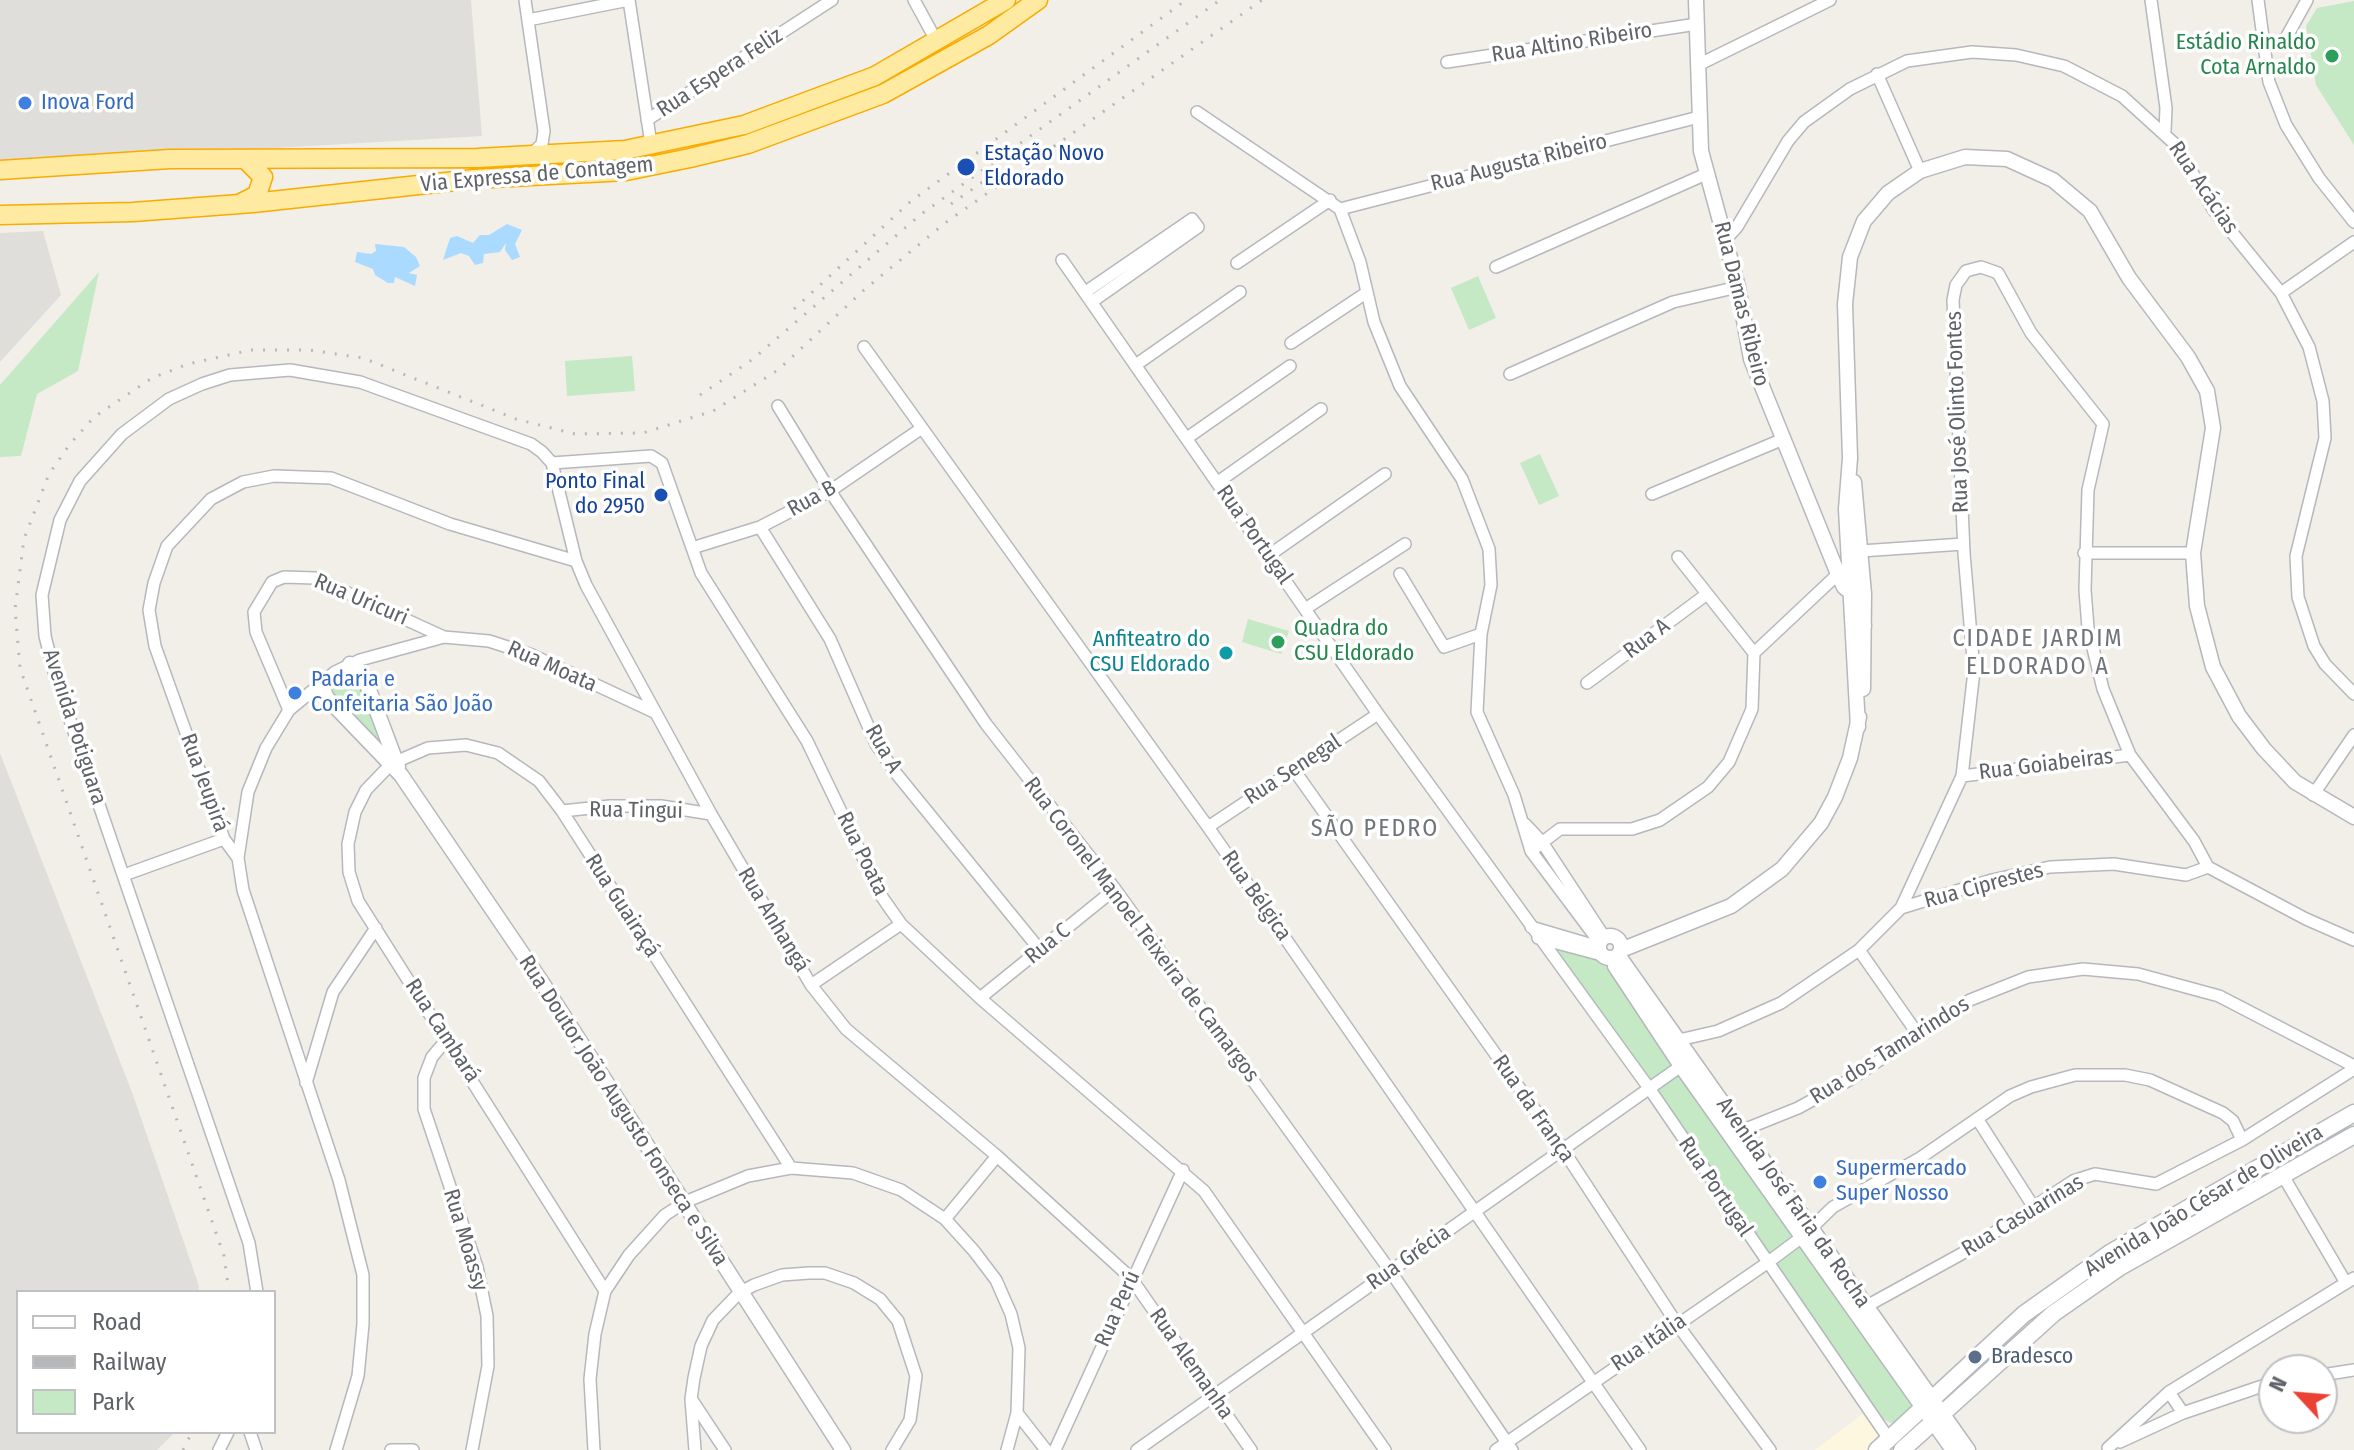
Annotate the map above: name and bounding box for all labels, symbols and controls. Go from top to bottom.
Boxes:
street label: Rua Altino Ribeiro [1490,17,1654,69]
street label: Rua Espera Feliz [652,23,788,123]
place label: Estádio Rinaldo Cota Arnaldo [2176,30,2316,82]
marker: Estádio Rinaldo Cota Arnaldo [2323,47,2341,65]
place label: Inova Ford [41,90,135,116]
marker: Inova Ford [16,94,34,112]
street label: Rua Augusta Ribeiro [1428,128,1610,198]
street label: Rua Acácias [2162,137,2244,239]
place label: Estação Novo Eldorado [984,141,1104,192]
street label: Via Expressa de Contagem [419,152,655,198]
marker: Estação Novo Eldorado [955,156,977,178]
street label: Rua Damas Ribeiro [1708,219,1774,389]
street label: Rua José Olinto Fontes [1941,311,1975,513]
place label: Ponto Final do 2950 [545,469,645,520]
street label: Rua B [783,475,841,523]
street label: Rua Portugal [1210,481,1298,589]
marker: Ponto Final do 2950 [652,486,670,504]
street label: Rua Uricuri [310,568,412,632]
street label: Rua A [1619,613,1675,665]
place label: Quadra do CSU Eldorado [1294,616,1414,668]
district label: CIDADE JARDIM ELDORADO A [1952,625,2124,681]
place label: Anfiteatro do CSU Eldorado [1090,627,1210,678]
marker: Quadra do CSU Eldorado [1269,633,1287,651]
street label: Rua Moata [503,636,601,698]
marker: Anfiteatro do CSU Eldorado [1217,644,1235,662]
street label: Avenida Potiguara [36,646,112,808]
place label: Padaria e Confeitaria São João [311,667,493,718]
marker: Padaria e Confeitaria São João [286,684,304,702]
street label: Rua A [859,720,907,778]
street label: Rua Senegal [1240,729,1346,811]
street label: Rua Jeupirá [174,730,234,836]
street label: Rua Goiabeiras [1977,744,2115,786]
street label: Rua Coronel Manoel Teixeira de Camargos [1018,772,1264,1088]
street label: Rua Tingui [589,797,683,825]
street label: Rua Poata [830,808,894,900]
district label: SÃO PEDRO [1311,815,1439,843]
street label: Rua Bélgica [1215,846,1297,946]
street label: Rua Guairaçá [579,849,665,963]
street label: Rua Ciprestes [1922,857,2046,915]
street label: Rua Anhangá [731,863,815,977]
street label: Rua C [1020,918,1076,970]
street label: Rua Doutor João Augusto Fonseca e Silva [513,951,733,1271]
street label: Rua Cambará [399,974,485,1088]
street label: Rua dos Tamarindos [1806,991,1974,1111]
street label: Rua da França [1486,1050,1580,1168]
street label: Avenida José Faria da Rocha [1710,1093,1876,1313]
street label: Avenida João César de Oliveira [2080,1119,2328,1283]
street label: Rua Portugal [1672,1132,1758,1242]
place label: Supermercado Super Nosso [1836,1156,1967,1208]
street label: Rua Casuarinas [1957,1169,2089,1263]
marker: Supermercado Super Nosso [1811,1173,1829,1191]
street label: Rua Moassy [437,1186,493,1294]
street label: Rua Grécia [1362,1220,1456,1296]
street label: Rua Perú [1090,1267,1146,1351]
legend [16,1290,276,1434]
street label: Rua Alemanha [1143,1303,1239,1425]
text: Road [92,1308,142,1336]
street label: Rua Itália [1606,1308,1692,1378]
place label: Bradesco [1991,1344,2073,1370]
text: Railway [92,1348,167,1376]
marker: Bradesco [1966,1348,1984,1366]
north arrow [2258,1354,2338,1434]
text: N [2263,1372,2293,1396]
text: Park [92,1388,135,1416]

